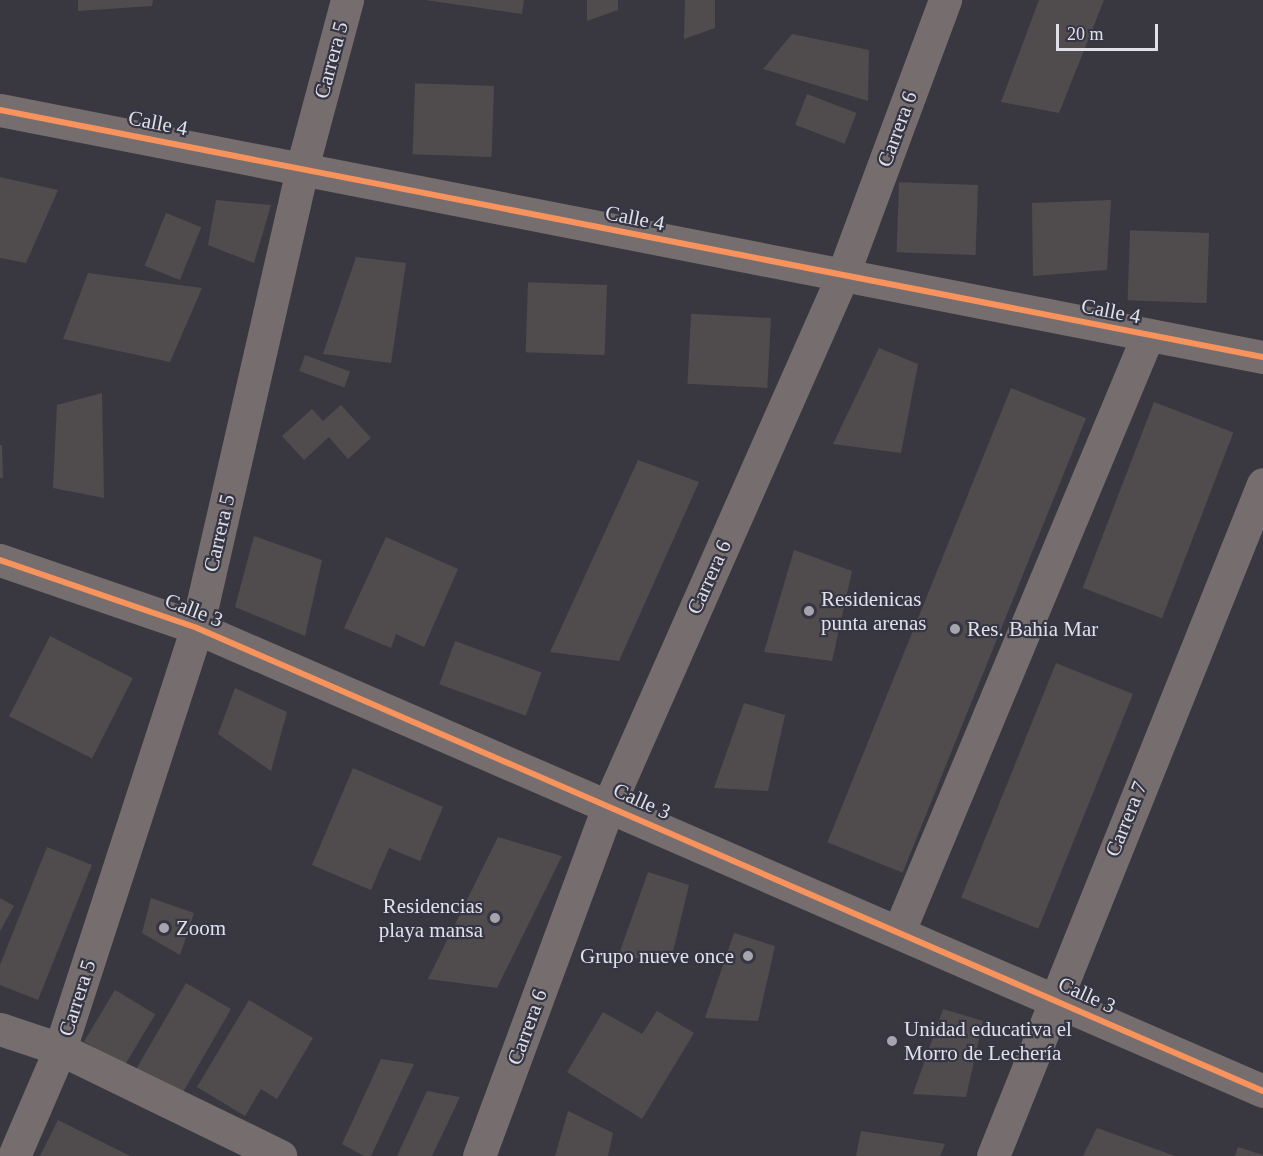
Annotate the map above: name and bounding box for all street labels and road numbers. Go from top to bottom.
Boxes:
street label: Carrera 5 [309,19,353,101]
street label: Carrera 6 [872,88,922,170]
street label: Calle 4 [126,105,190,141]
street label: Calle 4 [603,200,667,236]
street label: Calle 4 [1079,293,1143,329]
street label: Carrera 5 [198,492,240,574]
street label: Carrera 6 [681,536,737,618]
street label: Calle 3 [161,587,227,633]
street label: Calle 3 [609,777,675,825]
street label: Carrera 7 [1100,778,1152,860]
street label: Carrera 5 [53,957,101,1039]
street label: Calle 3 [1054,971,1120,1019]
street label: Carrera 6 [502,986,552,1068]

